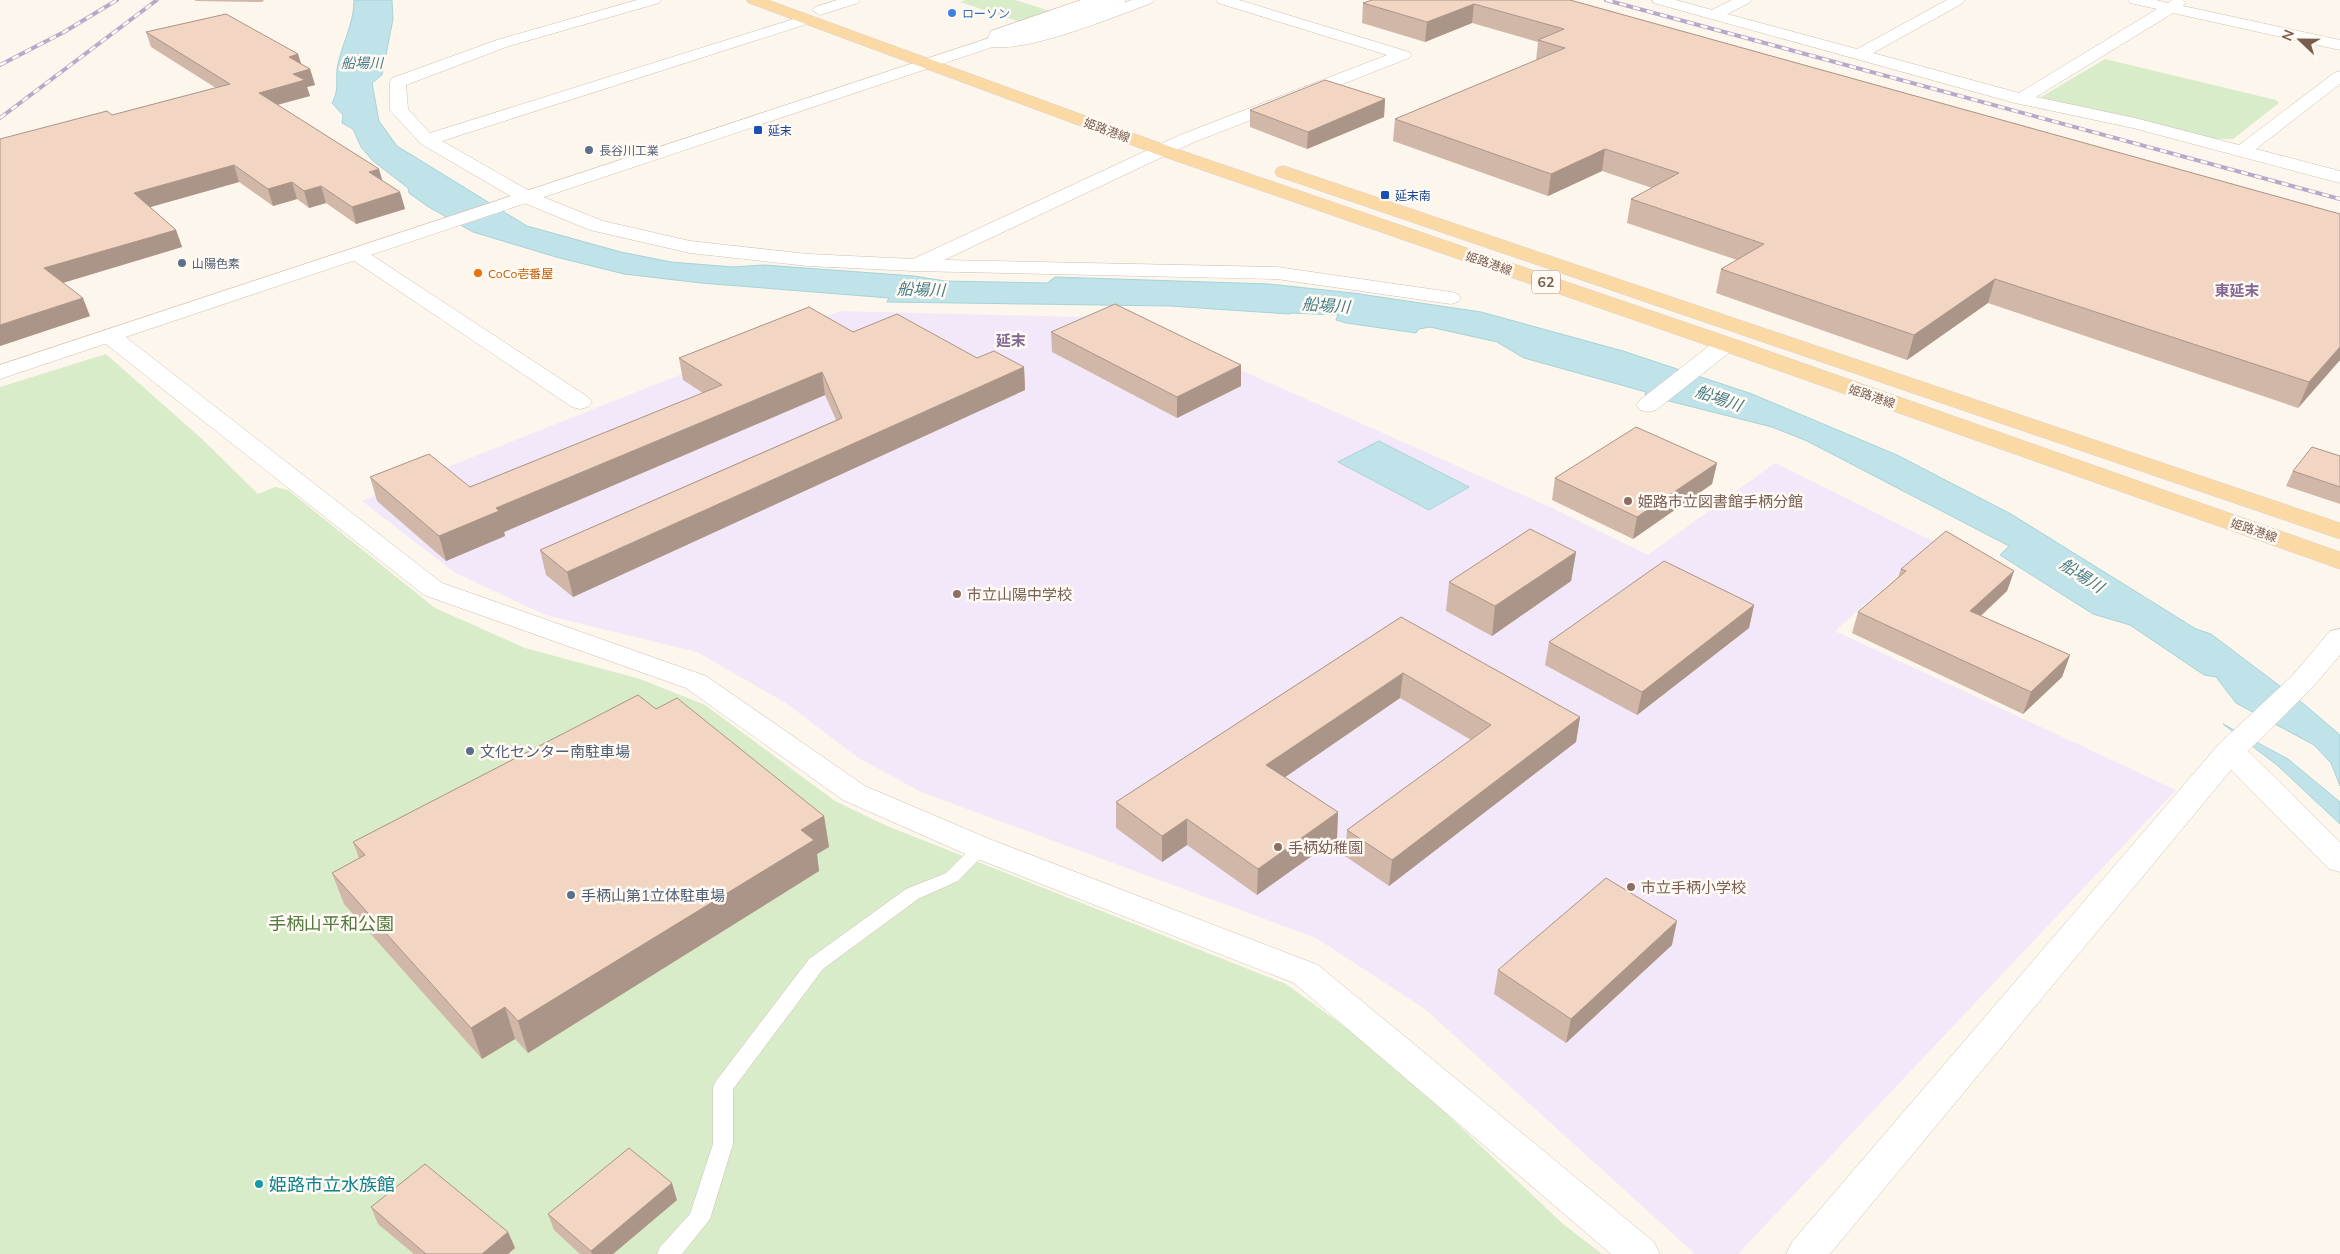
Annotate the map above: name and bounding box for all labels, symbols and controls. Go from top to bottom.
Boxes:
place label: ローソン [962,6,1010,21]
marker: ローソン [946,7,958,19]
north arrow [2275,15,2325,65]
text: N [2278,27,2298,43]
water label: 船場川 [341,54,385,72]
street label: 姫路港線 [1082,115,1132,145]
place label: 延末 [768,123,792,138]
marker: 延末 [752,124,764,136]
place label: 長谷川工業 [599,143,659,158]
marker: 長谷川工業 [583,144,595,156]
place label: 延末南 [1395,188,1431,203]
marker: 延末南 [1379,189,1391,201]
street label: 姫路港線 [1464,248,1514,278]
place label: 山陽色素 [192,256,240,271]
marker: 山陽色素 [176,257,188,269]
place label: CoCo壱番屋 [488,266,553,281]
marker: CoCo壱番屋 [472,267,484,279]
road number: 62 [1532,270,1560,294]
water label: 船場川 [897,278,947,300]
district label: 東延末 [2214,281,2260,300]
water label: 船場川 [1301,293,1353,317]
district label: 延末 [996,331,1026,350]
water label: 船場川 [1693,381,1747,416]
street label: 姫路港線 [1847,381,1897,411]
place label: 姫路市立図書館手柄分館 [1638,492,1803,511]
marker: 姫路市立図書館手柄分館 [1622,495,1634,507]
street label: 姫路港線 [2229,515,2279,545]
water label: 船場川 [2056,554,2109,598]
place label: 市立山陽中学校 [967,585,1072,604]
marker: 市立山陽中学校 [951,588,963,600]
place label: 文化センター南駐車場 [480,742,630,761]
marker: 文化センター南駐車場 [464,745,476,757]
place label: 手柄幼稚園 [1288,838,1363,857]
marker: 手柄幼稚園 [1272,841,1284,853]
place label: 市立手柄小学校 [1641,878,1746,897]
marker: 市立手柄小学校 [1625,881,1637,893]
place label: 手柄山第1立体駐車場 [581,886,725,905]
marker: 手柄山第1立体駐車場 [565,889,577,901]
park label: 手柄山平和公園 [268,912,394,935]
place label: 姫路市立水族館 [269,1173,395,1196]
marker: 姫路市立水族館 [253,1178,265,1190]

